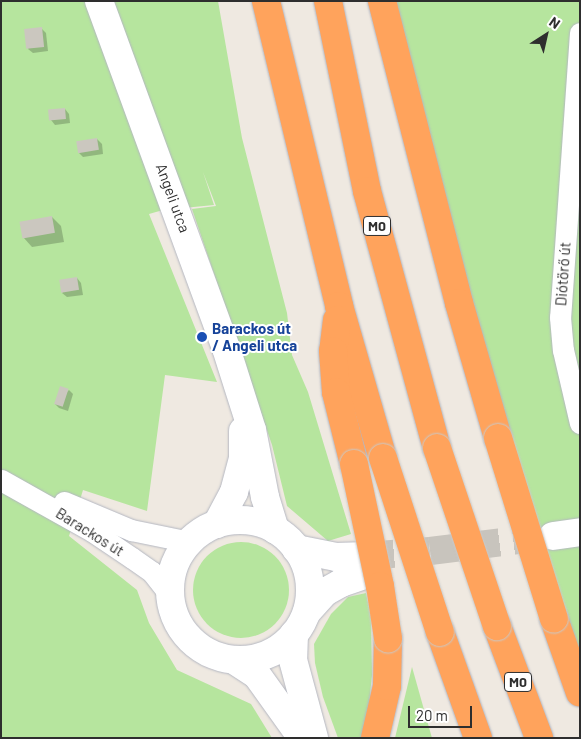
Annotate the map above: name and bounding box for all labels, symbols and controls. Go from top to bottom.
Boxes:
north arrow [521,10,571,60]
text: N [546,13,564,32]
street label: Angeli utca [152,161,194,235]
road number: M0 [362,215,392,238]
street label: Diótörő út [552,241,574,307]
place label: Barackos út / Angeli utca [212,319,297,354]
marker: Barackos út / Angeli utca [196,331,208,343]
street label: Barackos út [53,504,127,560]
road number: M0 [503,670,533,694]
scale bar [411,696,475,728]
text: 20 m [416,706,448,724]

